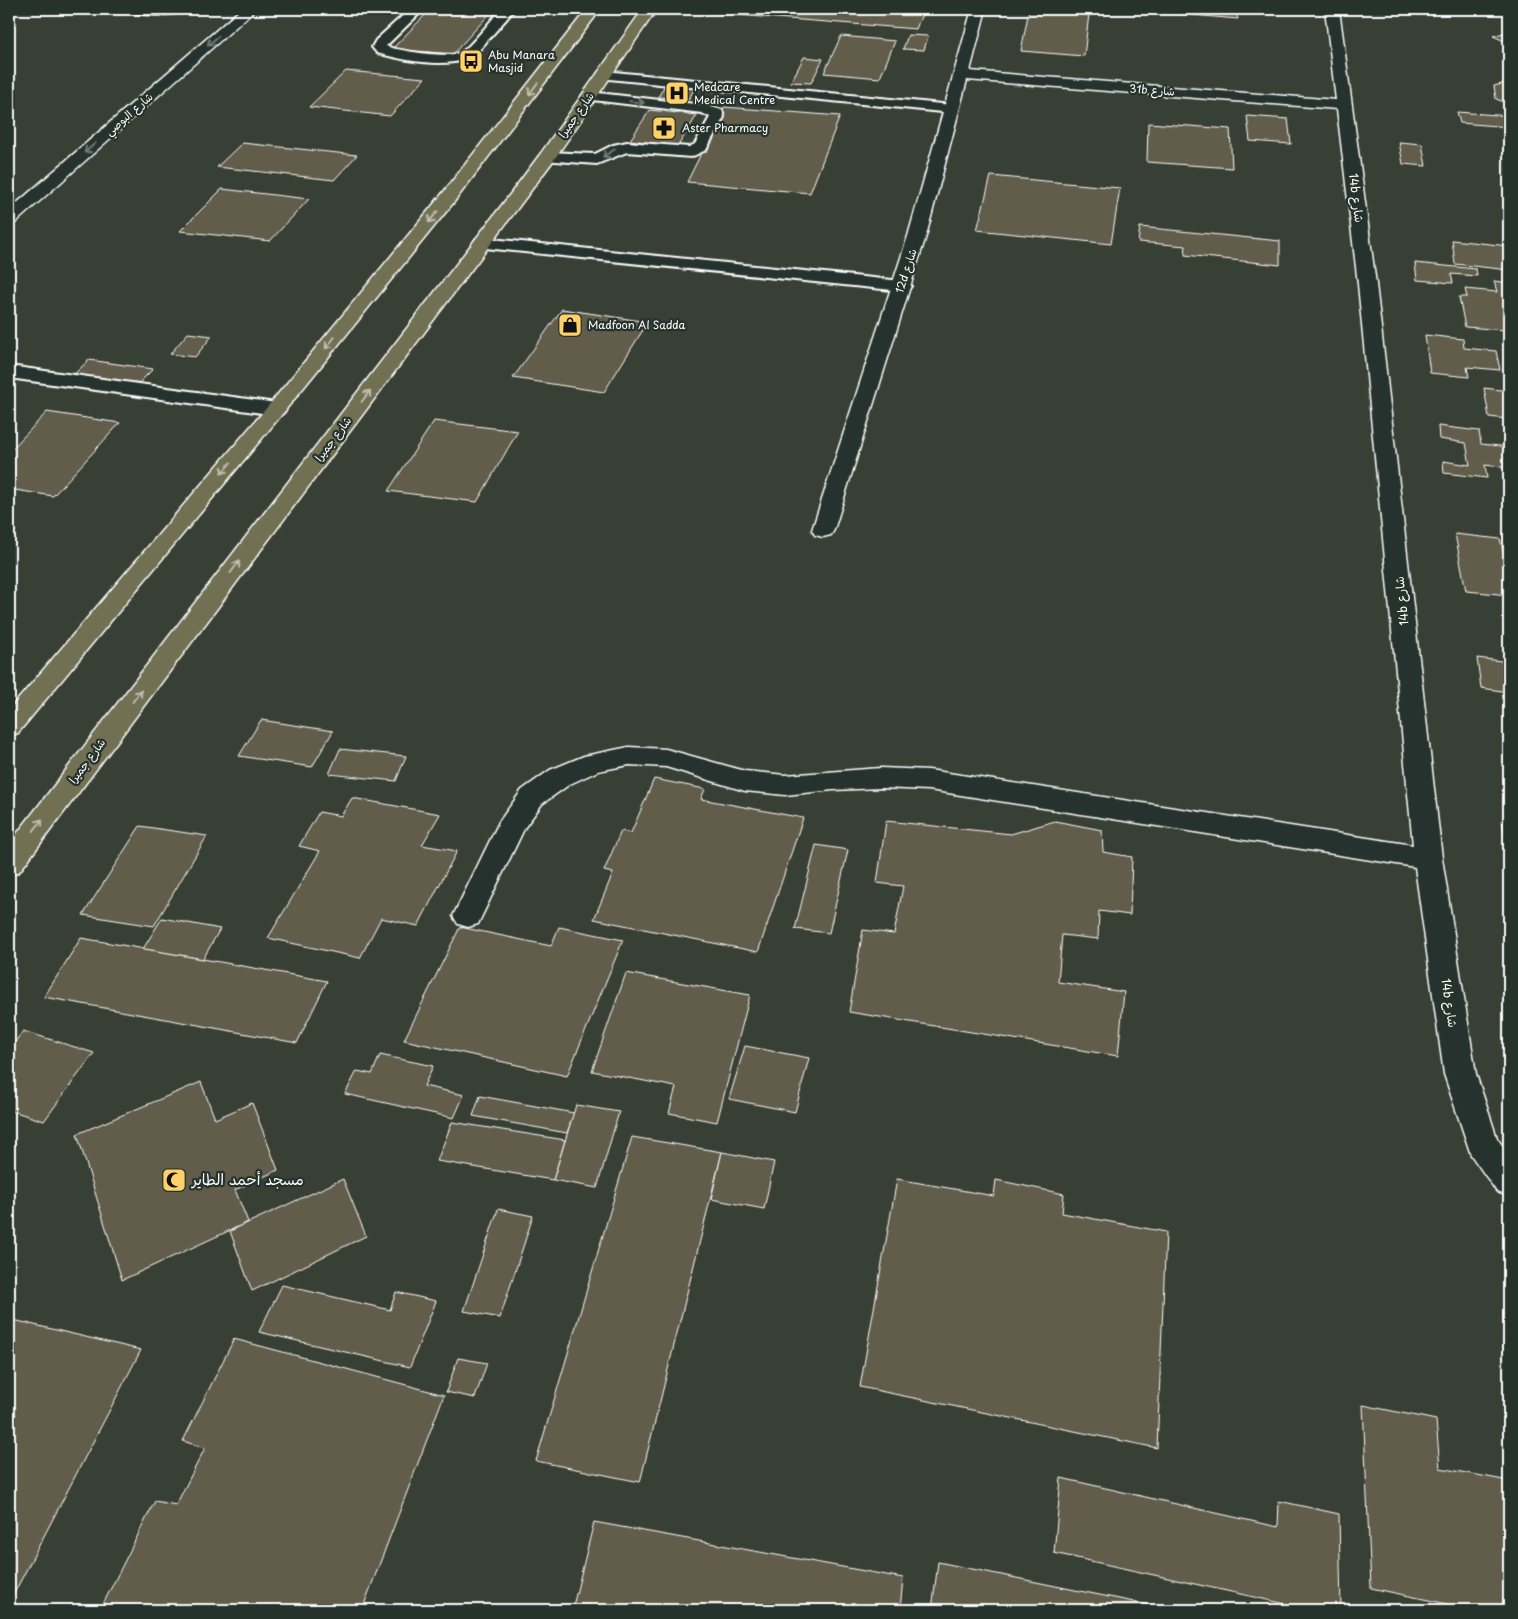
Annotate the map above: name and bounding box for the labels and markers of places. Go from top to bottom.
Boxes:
place label: Abu Manara Masjid [488,46,555,76]
bus stop icon: Abu Manara Masjid [458,48,484,74]
place label: Medcare Medical Centre [694,78,775,108]
hospital icon: Medcare Medical Centre [664,80,690,106]
pharmacy icon: Aster Pharmacy [651,115,677,141]
place label: Aster Pharmacy [682,119,768,136]
shop icon: Madfoon Al Sadda [557,312,583,338]
place label: Madfoon Al Sadda [588,316,686,333]
mosque icon: مسجد أحمد الطاير [161,1167,187,1193]
place label: مسجد أحمد الطاير [190,1167,304,1190]

